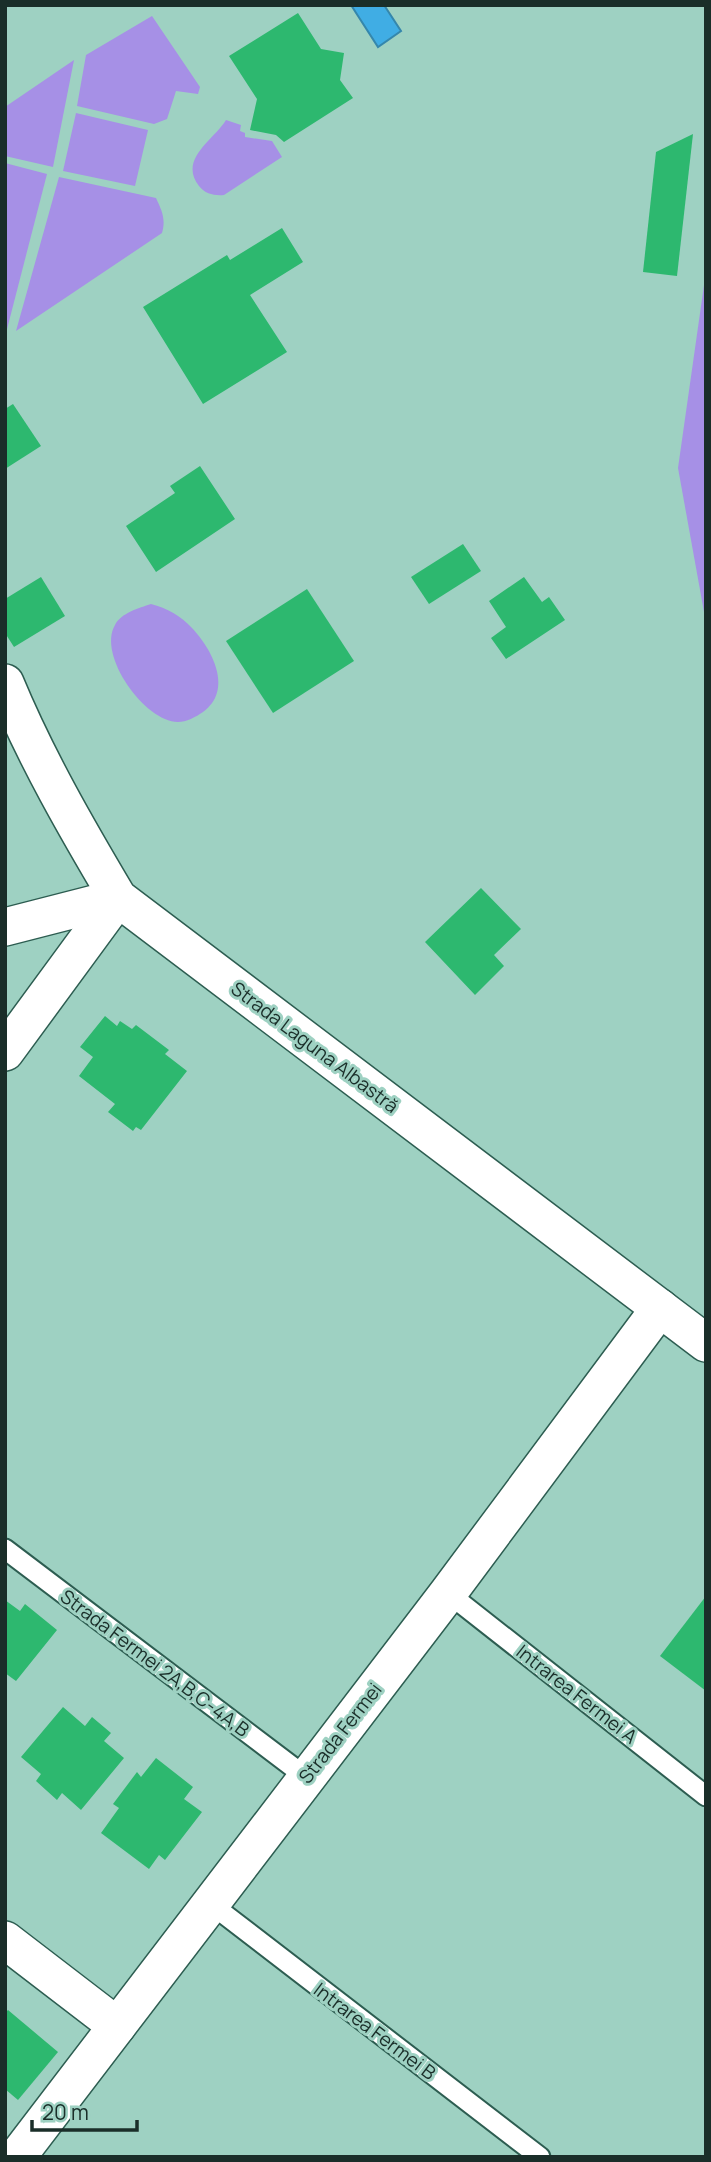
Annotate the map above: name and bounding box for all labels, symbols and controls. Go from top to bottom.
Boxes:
street label: Strada Laguna Albastră [226,975,404,1119]
street label: Strada Fermei 2A,B,C-4A,B [55,1583,255,1743]
street label: Intrarea Fermei A [511,1639,643,1749]
street label: Strada Fermei [293,1677,387,1789]
street label: Intrarea Fermei B [309,1977,442,2086]
scale bar [32,2088,136,2132]
text: 20 m [42,2098,89,2126]

